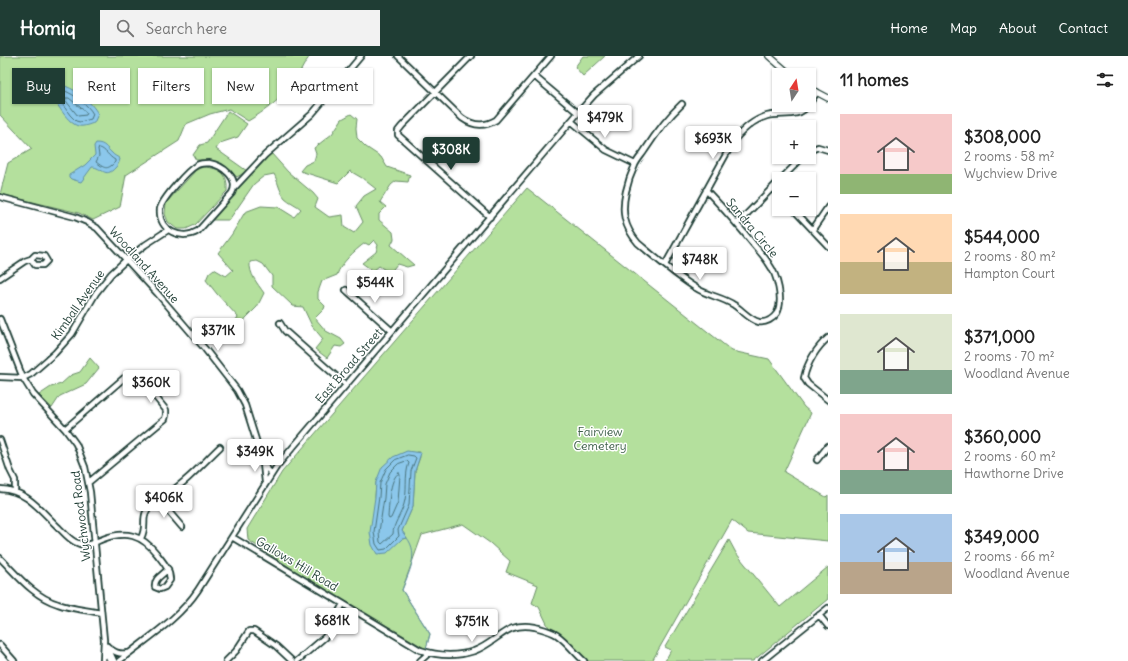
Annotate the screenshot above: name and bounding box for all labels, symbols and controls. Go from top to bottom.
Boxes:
search box [100,10,380,46]
text: Homiq [20,16,76,40]
icon: search [114,17,136,39]
text: Search here [146,19,227,38]
text: Home [890,19,928,37]
text: Map [950,19,977,37]
text: About [999,19,1037,37]
text: Contact [1059,19,1108,37]
chip: Buy [12,68,65,104]
chip: Rent [73,68,130,104]
chip: Filters [138,68,204,104]
chip: New [212,68,269,104]
chip: Apartment [277,68,373,104]
north arrow [772,68,816,112]
map controls [772,68,816,216]
text: 11 homes [840,69,909,91]
icon: filters [1094,69,1116,91]
pin: $479K [577,105,633,139]
text: $479K [587,109,623,126]
button: + [772,120,816,164]
pin: $693K [685,126,741,160]
text: $308,000 [964,126,1041,148]
text: $693K [694,130,732,147]
icon: home [872,130,920,178]
pin: $308K [423,137,479,171]
text: $308K [432,141,470,158]
text: 2 rooms · 58 m² [964,148,1055,165]
text: Wychview Drive [964,165,1057,182]
button: − [772,172,816,216]
street label: Sandra Circle [723,195,781,260]
street label: Woodland Avenue [106,223,183,306]
text: $544,000 [964,226,1040,248]
icon: home [872,230,920,278]
pin: $748K [672,247,728,281]
text: 2 rooms · 80 m² [964,248,1056,265]
text: $748K [682,251,718,268]
text: Hampton Court [964,265,1055,282]
street label: Kimball Avenue [48,267,107,343]
pin: $544K [347,270,403,304]
text: $544K [356,274,394,291]
pin: $371K [190,318,246,352]
text: $371K [201,322,235,339]
street label: East Broad Street [312,325,385,406]
text: $371,000 [964,326,1035,348]
icon: home [872,330,920,378]
text: 2 rooms · 70 m² [964,348,1055,365]
text: Woodland Avenue [964,365,1070,382]
pin: $360K [123,370,179,404]
text: $360K [132,374,170,391]
park label: Fairview Cemetery [573,424,627,453]
text: $360,000 [964,426,1041,448]
icon: home [872,430,920,478]
pin: $349K [227,439,283,473]
text: $349K [236,443,274,460]
text: 2 rooms · 60 m² [964,448,1056,465]
text: Hawthorne Drive [964,465,1064,482]
street label: Wychwood Road [67,470,94,562]
pin: $406K [136,485,192,519]
text: $406K [145,489,183,506]
text: $349,000 [964,526,1039,548]
icon: home [872,530,920,578]
street label: Gallows Hill Road [254,533,341,594]
text: 2 rooms · 66 m² [964,548,1055,565]
text: Woodland Avenue [964,565,1070,582]
pin: $681K [304,608,360,642]
pin: $751K [444,609,500,643]
text: $681K [314,612,350,629]
text: $751K [455,613,489,630]

